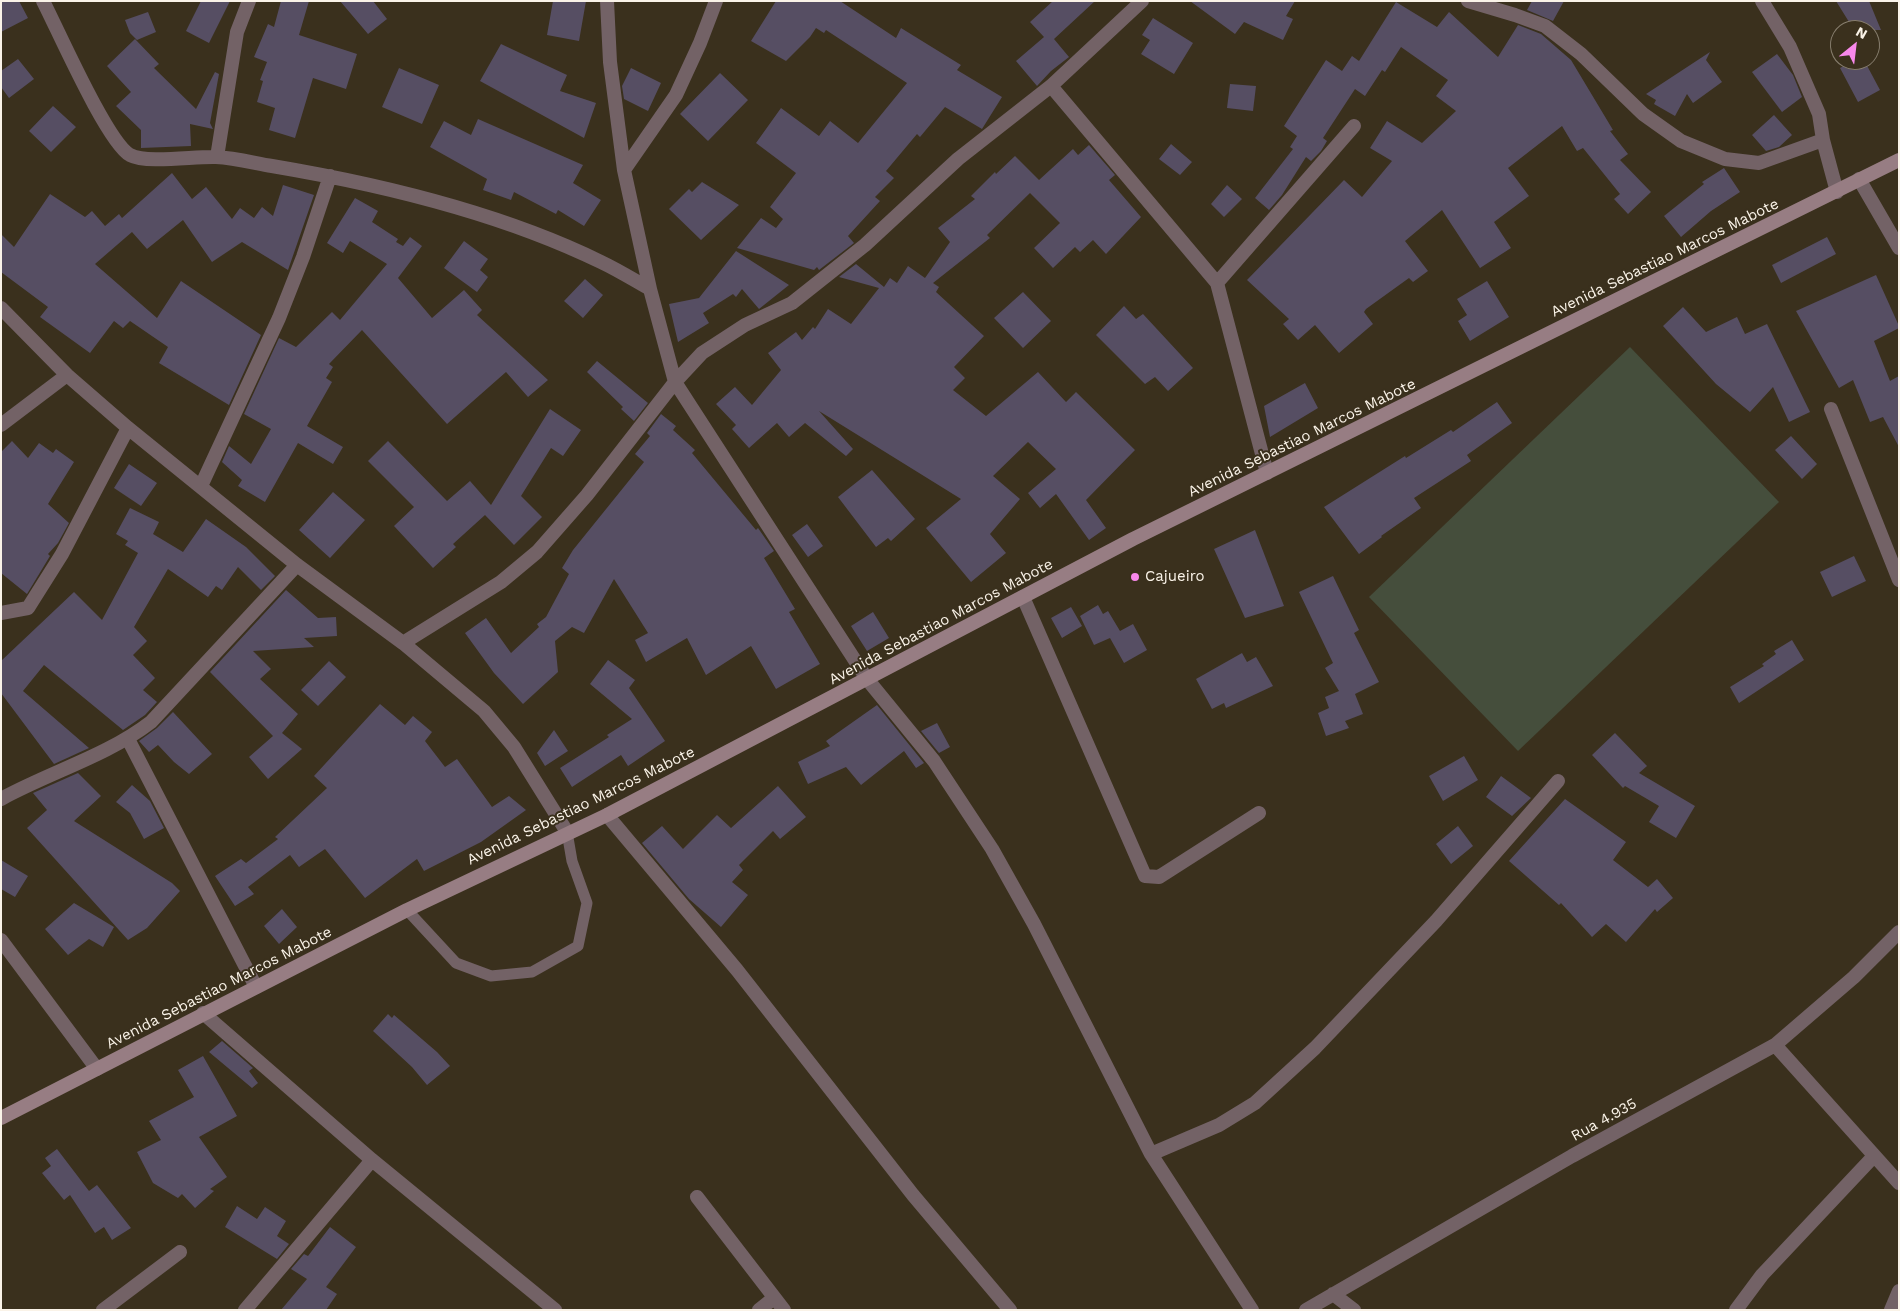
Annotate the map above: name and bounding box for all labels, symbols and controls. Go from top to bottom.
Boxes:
north arrow [1830,20,1880,70]
text: N [1853,23,1870,42]
street label: Avenida Sebastiao Marcos Mabote [1548,195,1782,321]
street label: Avenida Sebastiao Marcos Mabote [1185,375,1419,501]
street label: Avenida Sebastiao Marcos Mabote [826,555,1056,689]
place label: Cajueiro [1145,568,1205,586]
marker: Cajueiro [1129,571,1141,583]
street label: Avenida Sebastiao Marcos Mabote [464,743,698,869]
street label: Avenida Sebastiao Marcos Mabote [103,923,335,1053]
street label: Rua 4.935 [1568,1095,1640,1145]

